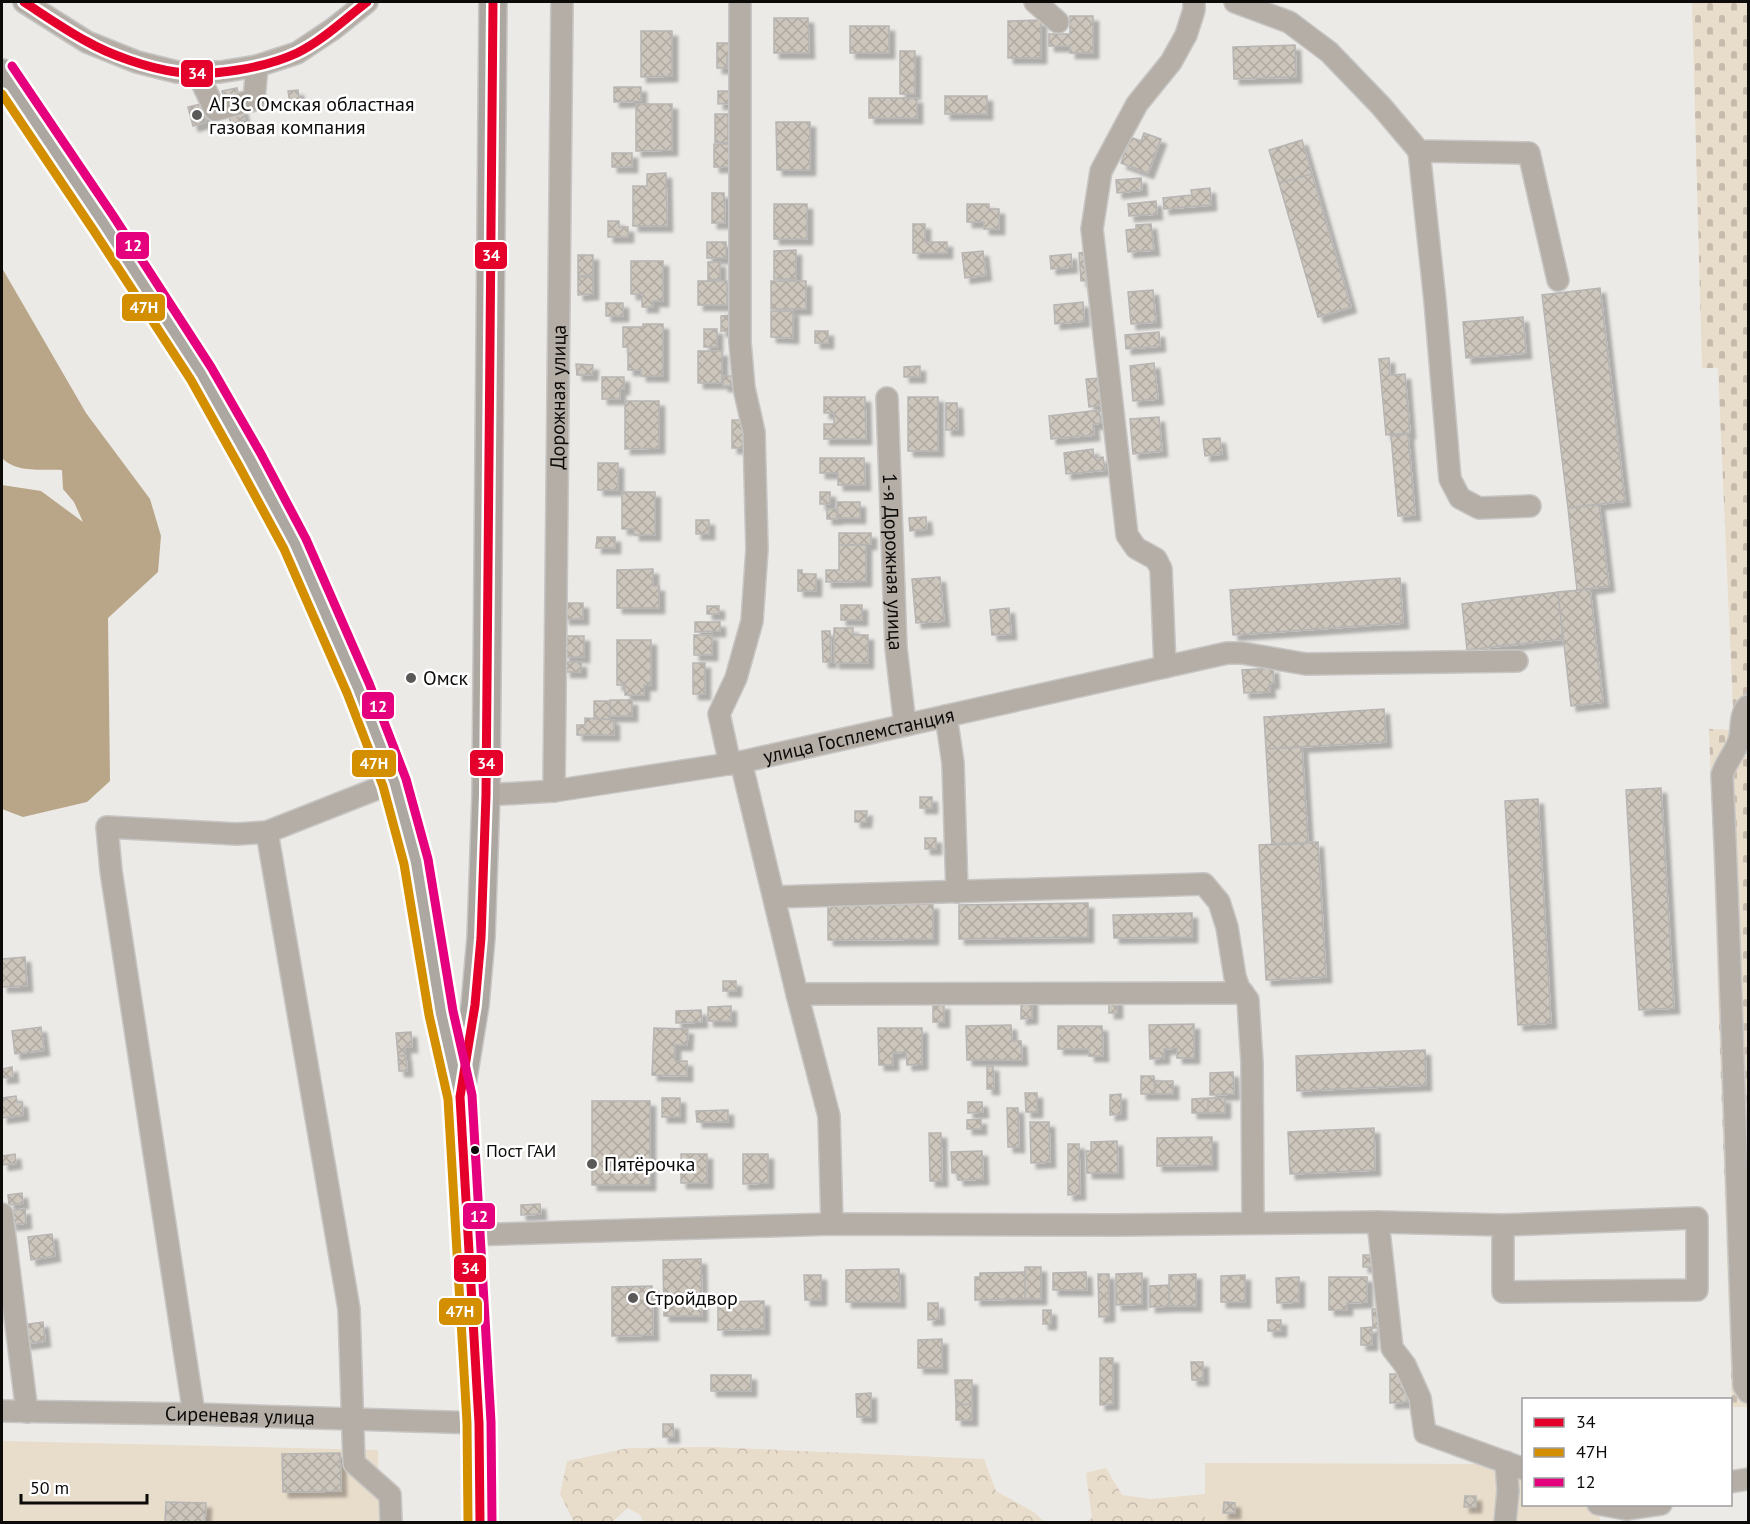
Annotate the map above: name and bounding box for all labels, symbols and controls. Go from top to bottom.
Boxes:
line badge: 34 [180,59,214,88]
text: 34 [188,63,206,83]
place label: АГЗС Омская областная газовая компания [209,91,414,140]
marker: АГЗС Омская областная газовая компания [190,108,204,122]
line badge: 12 [115,231,150,260]
text: 12 [124,235,142,255]
line badge: 34 [474,241,508,270]
text: 34 [482,245,500,265]
line badge: 47Н [121,293,166,322]
text: 47Н [130,297,158,317]
street label: Дорожная улица [544,325,572,470]
street label: 1-я Дорожная улица [877,473,909,651]
place label: Омск [423,665,469,691]
marker: Омск [404,671,418,685]
line badge: 12 [361,691,395,720]
text: 12 [369,696,387,716]
street label: улица Госплемстанция [761,702,957,770]
line badge: 47Н [351,749,397,778]
line badge: 34 [469,749,504,777]
text: 47Н [360,753,388,773]
text: 34 [477,753,495,773]
place label: Пост ГАИ [486,1139,556,1162]
marker: Пост ГАИ [469,1144,481,1156]
place label: Пятёрочка [604,1151,695,1177]
marker: Пятёрочка [585,1157,599,1171]
line badge: 12 [462,1202,496,1230]
text: 12 [470,1206,488,1226]
line badge: 34 [453,1254,487,1283]
text: 34 [461,1258,479,1278]
place label: Стройдвор [645,1285,738,1311]
marker: Стройдвор [626,1291,640,1305]
line badge: 47Н [438,1297,483,1326]
text: 47Н [446,1301,474,1321]
legend [1522,1398,1732,1506]
street label: Сиреневая улица [165,1401,315,1431]
text: 34 [1576,1410,1596,1433]
text: 47Н [1576,1440,1608,1463]
scale bar [21,1467,147,1505]
text: 12 [1576,1470,1596,1493]
text: 50 m [30,1476,69,1499]

